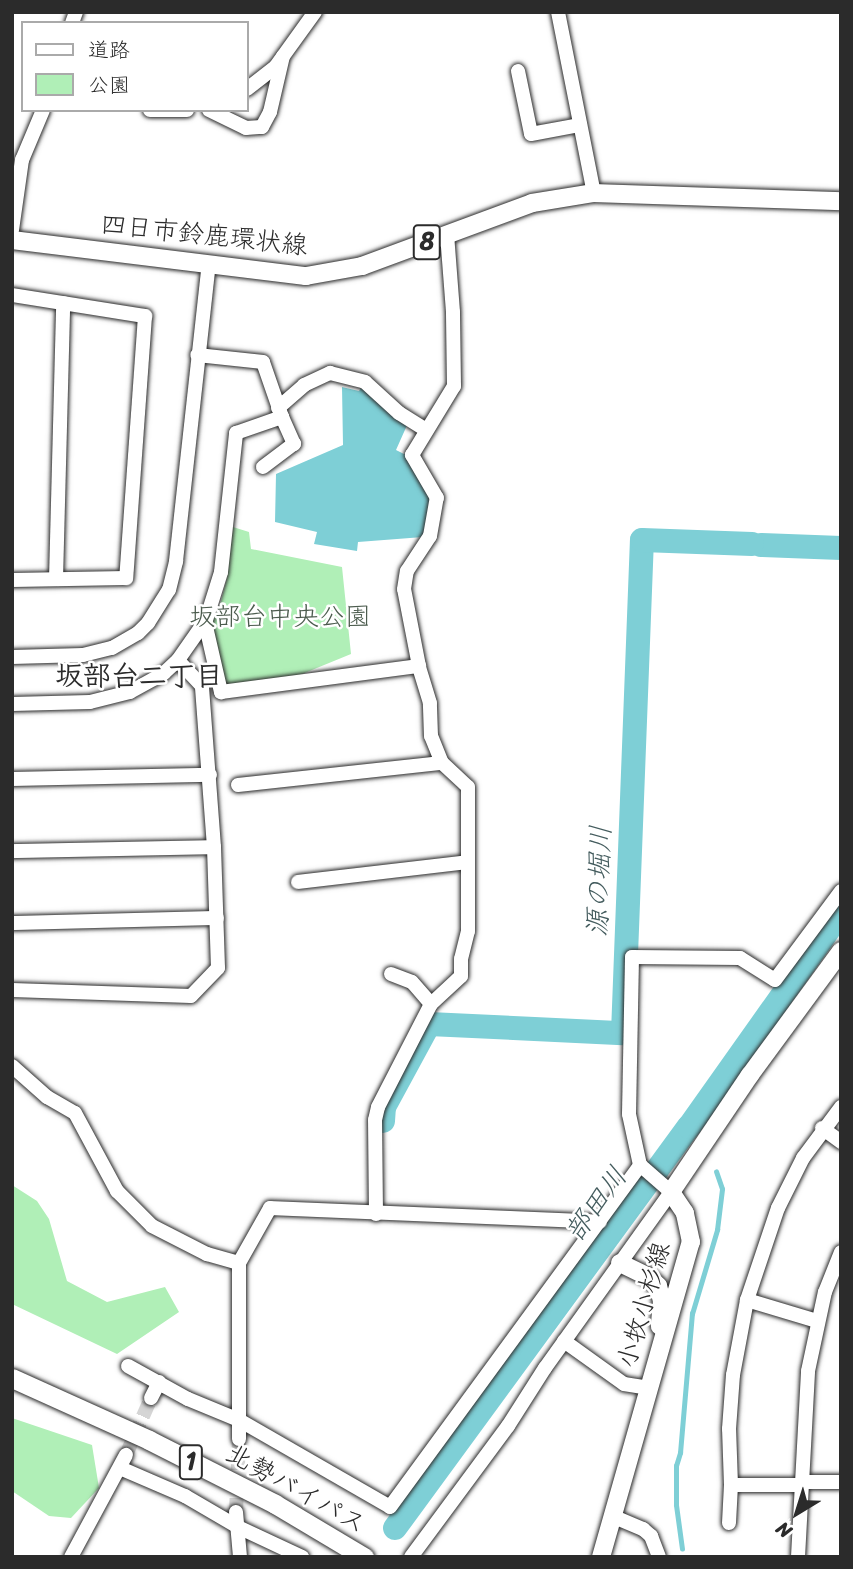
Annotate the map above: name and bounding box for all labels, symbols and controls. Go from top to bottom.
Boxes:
legend [21,21,248,112]
text: 道路 [88,31,130,69]
text: 公園 [88,66,130,104]
street label: 四日市鈴鹿環状線 [99,209,309,261]
road number: 8 [411,222,443,262]
park label: 坂部台中央公園 [189,601,371,633]
district label: 坂部台二丁目 [55,659,223,693]
water label: 源の堀川 [580,824,618,938]
water label: 部田川 [558,1160,634,1248]
street label: 小牧小杉線 [611,1238,677,1372]
street label: 北勢バイパス [220,1438,372,1540]
road number: 1 [179,1442,203,1482]
north arrow [762,1478,832,1548]
text: N [768,1513,799,1547]

